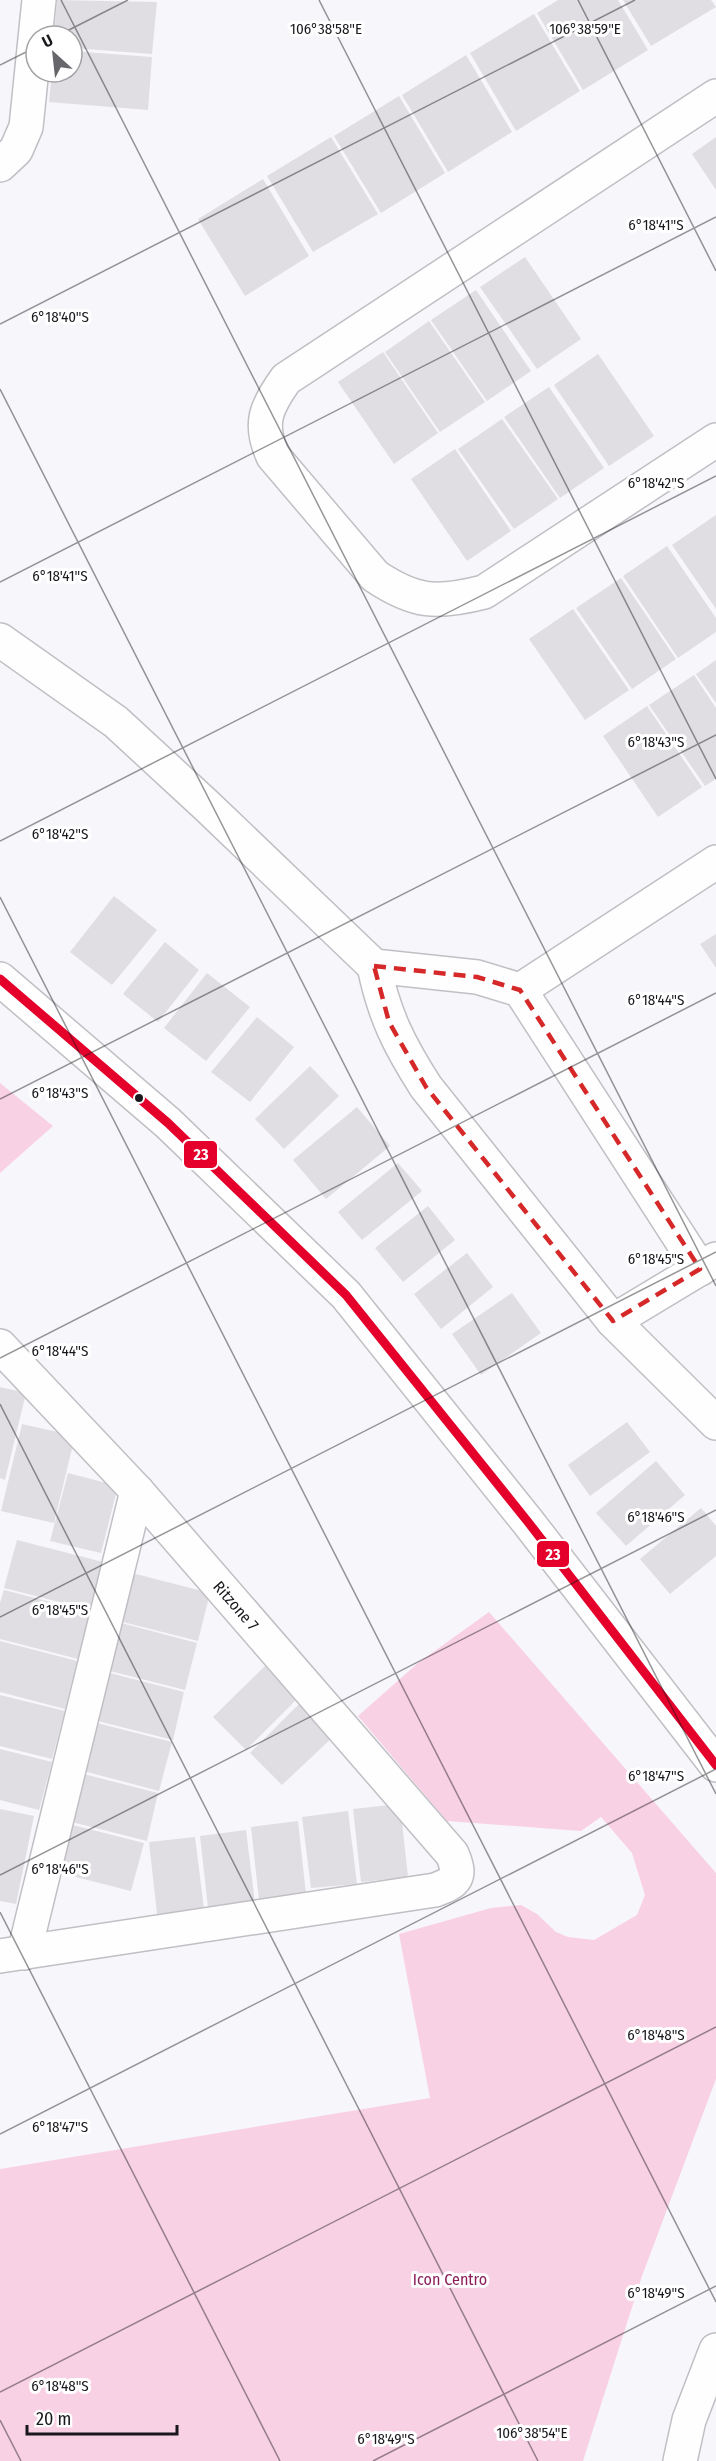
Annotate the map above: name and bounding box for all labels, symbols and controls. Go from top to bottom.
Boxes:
text: 106°38'58"E [290,20,362,38]
text: 106°38'59"E [549,20,621,38]
north arrow [24,24,84,84]
text: U [39,30,56,52]
text: 6°18'41"S [628,216,684,234]
text: 6°18'40"S [31,308,89,326]
text: 6°18'42"S [628,474,684,492]
text: 6°18'41"S [32,567,88,585]
text: 6°18'43"S [628,733,684,751]
text: 6°18'42"S [32,825,88,843]
text: 6°18'44"S [628,991,684,1009]
text: 6°18'43"S [32,1084,88,1102]
unlabelled marker [133,1092,145,1104]
line badge: 23 [183,1140,218,1169]
text: 23 [193,1145,209,1164]
text: 6°18'45"S [628,1250,684,1268]
text: 6°18'44"S [32,1342,88,1360]
text: 6°18'46"S [627,1508,685,1526]
line badge: 23 [536,1540,570,1568]
text: 23 [545,1545,561,1564]
street label: Ritzone 7 [210,1577,263,1634]
text: 6°18'45"S [32,1601,88,1619]
text: 6°18'47"S [628,1767,684,1785]
text: 6°18'46"S [31,1860,89,1878]
text: 6°18'48"S [627,2026,685,2044]
text: 6°18'47"S [32,2118,88,2136]
park label: Icon Centro [413,2270,487,2289]
text: 6°18'49"S [627,2284,685,2302]
text: 6°18'48"S [31,2377,89,2395]
scale bar [27,2398,177,2436]
text: 20 m [36,2408,71,2430]
text: 106°38'54"E [496,2424,568,2442]
text: 6°18'49"S [357,2430,415,2448]

